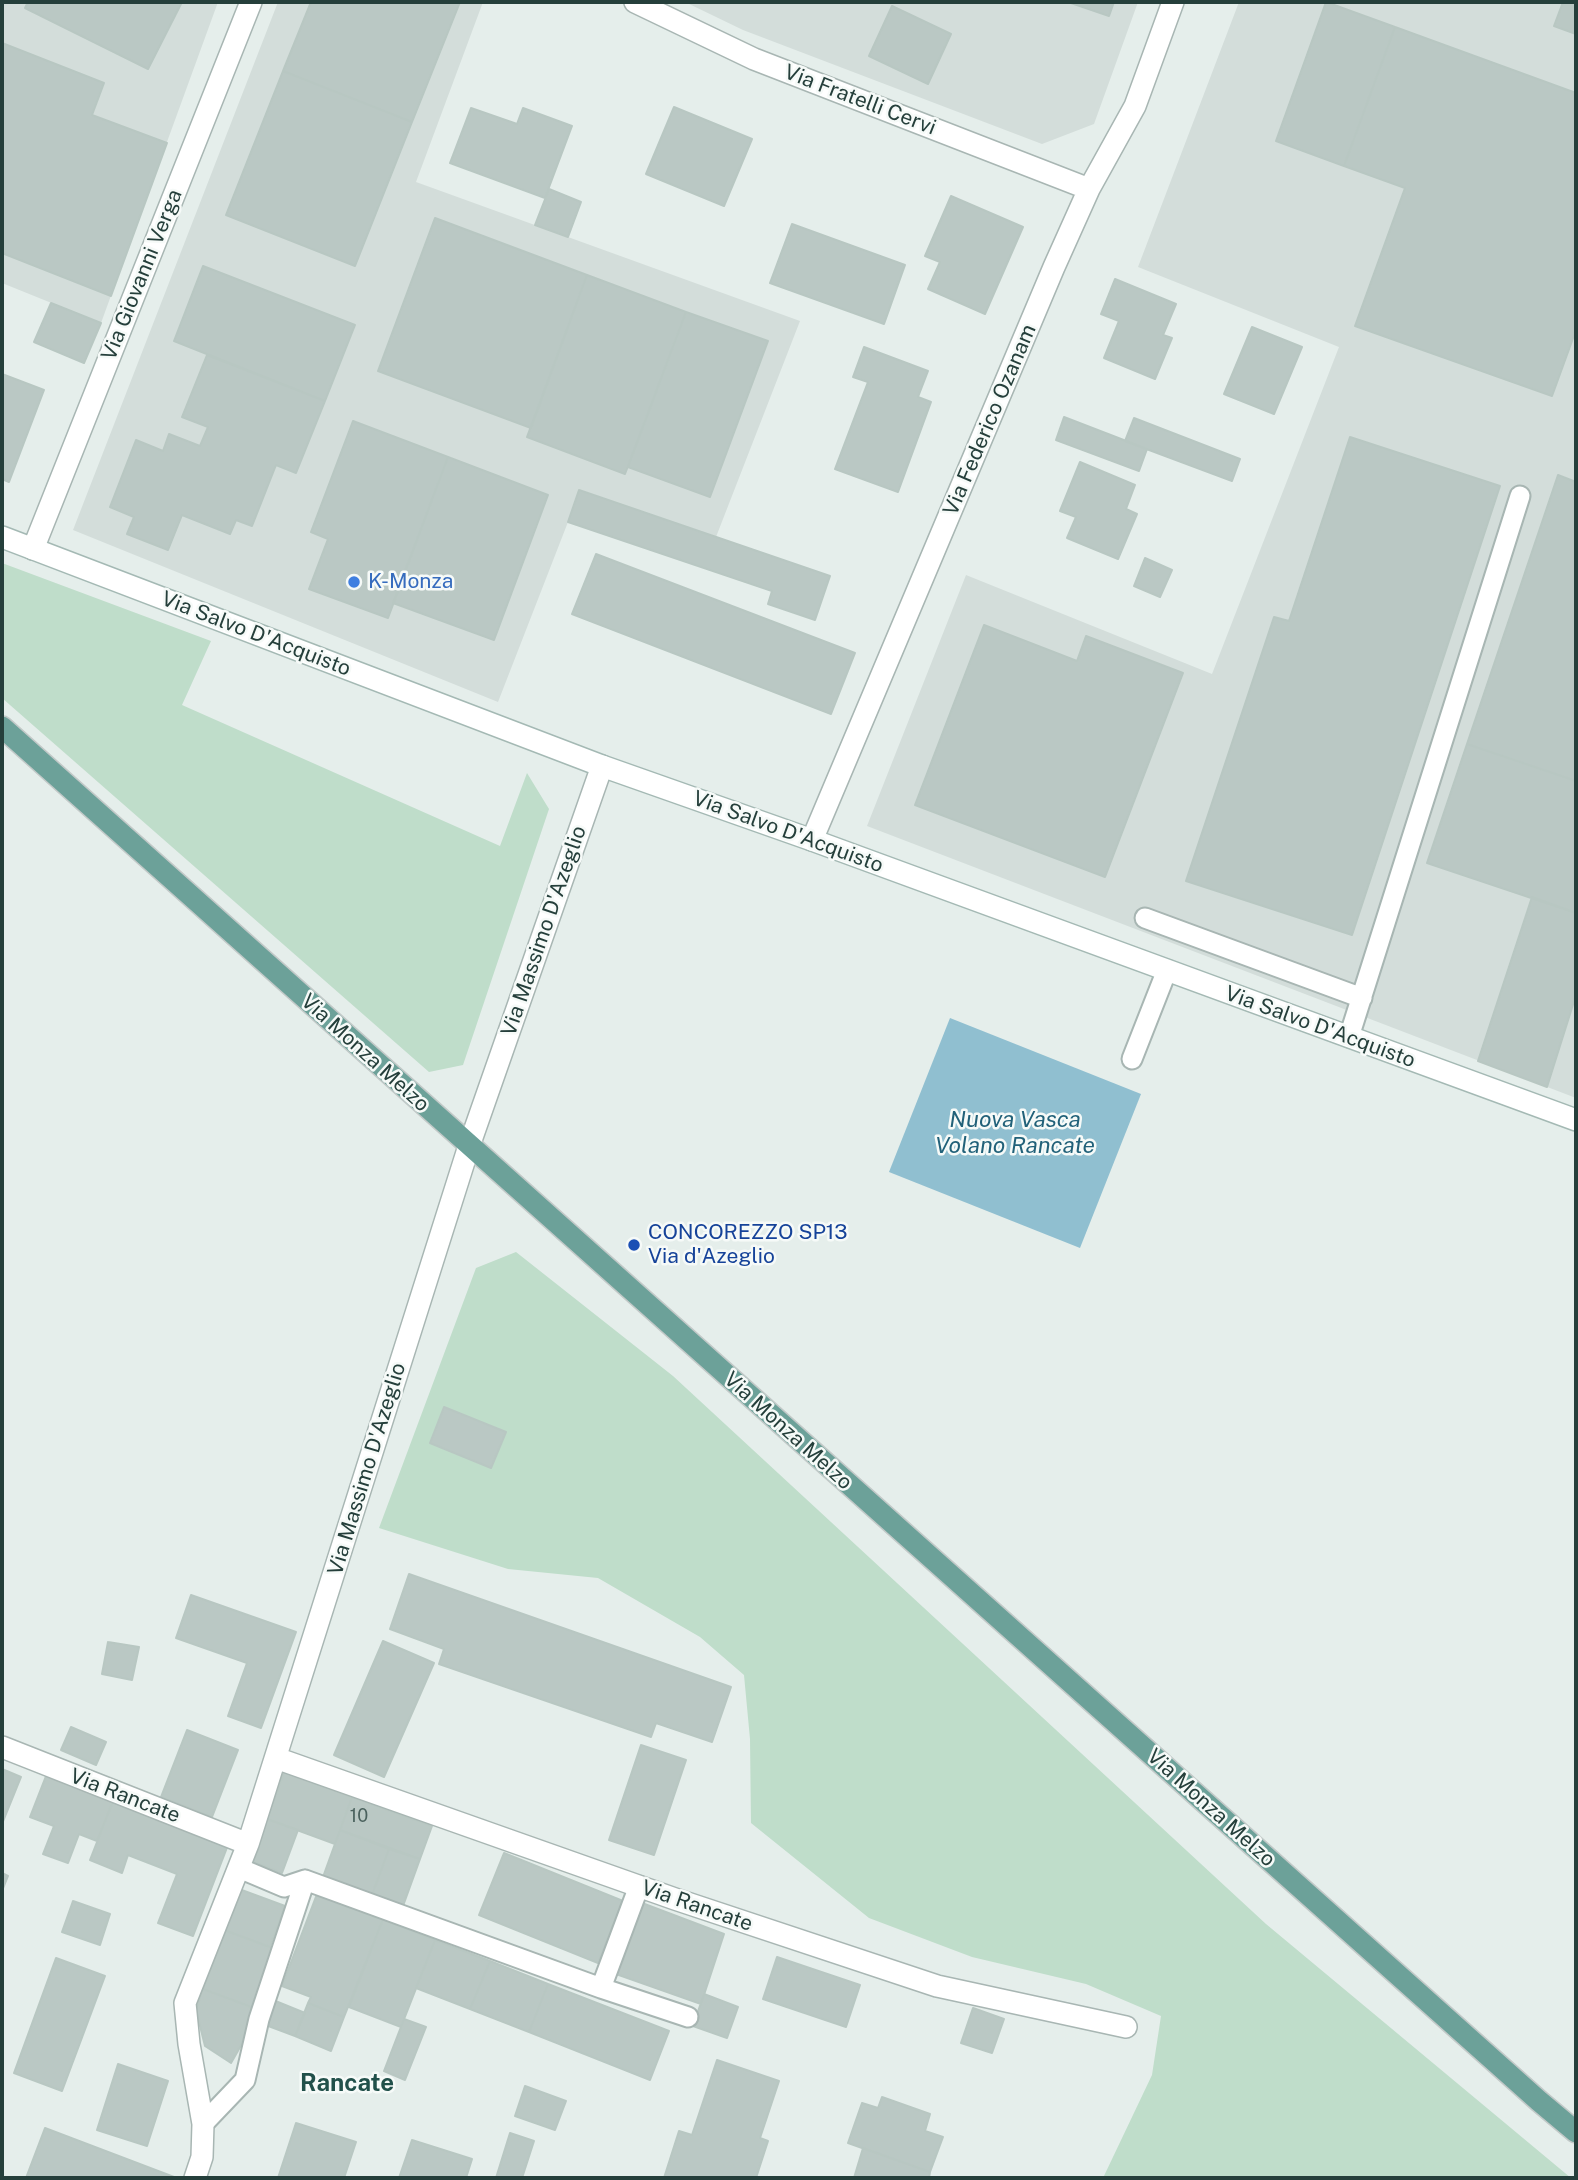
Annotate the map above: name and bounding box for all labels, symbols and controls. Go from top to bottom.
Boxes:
street label: Via Fratelli Cervi [781,59,939,141]
street label: Via Giovanni Verga [96,186,188,364]
street label: Via Federico Ozanam [938,321,1042,519]
place label: K-Monza [368,569,453,595]
marker: K-Monza [346,574,362,590]
street label: Via Salvo D'Acquisto [158,586,354,682]
street label: Via Salvo D'Acquisto [689,786,887,878]
street label: Via Massimo D'Azeglio [496,823,592,1039]
street label: Via Salvo D'Acquisto [1221,981,1419,1073]
street label: Via Monza Melzo [296,989,434,1117]
water label: Nuova Vasca Volano Rancate [935,1106,1095,1160]
place label: CONCOREZZO SP13 Via d'Azeglio [648,1220,848,1270]
marker: CONCOREZZO SP13 Via d'Azeglio [626,1237,642,1253]
street label: Via Massimo D'Azeglio [323,1360,411,1578]
street label: Via Monza Melzo [719,1367,857,1495]
street label: Via Monza Melzo [1142,1744,1280,1872]
street label: Via Rancate [66,1763,184,1829]
house number: 10 [350,1805,368,1827]
street label: Via Rancate [638,1875,756,1937]
district label: Rancate [300,2070,394,2098]

